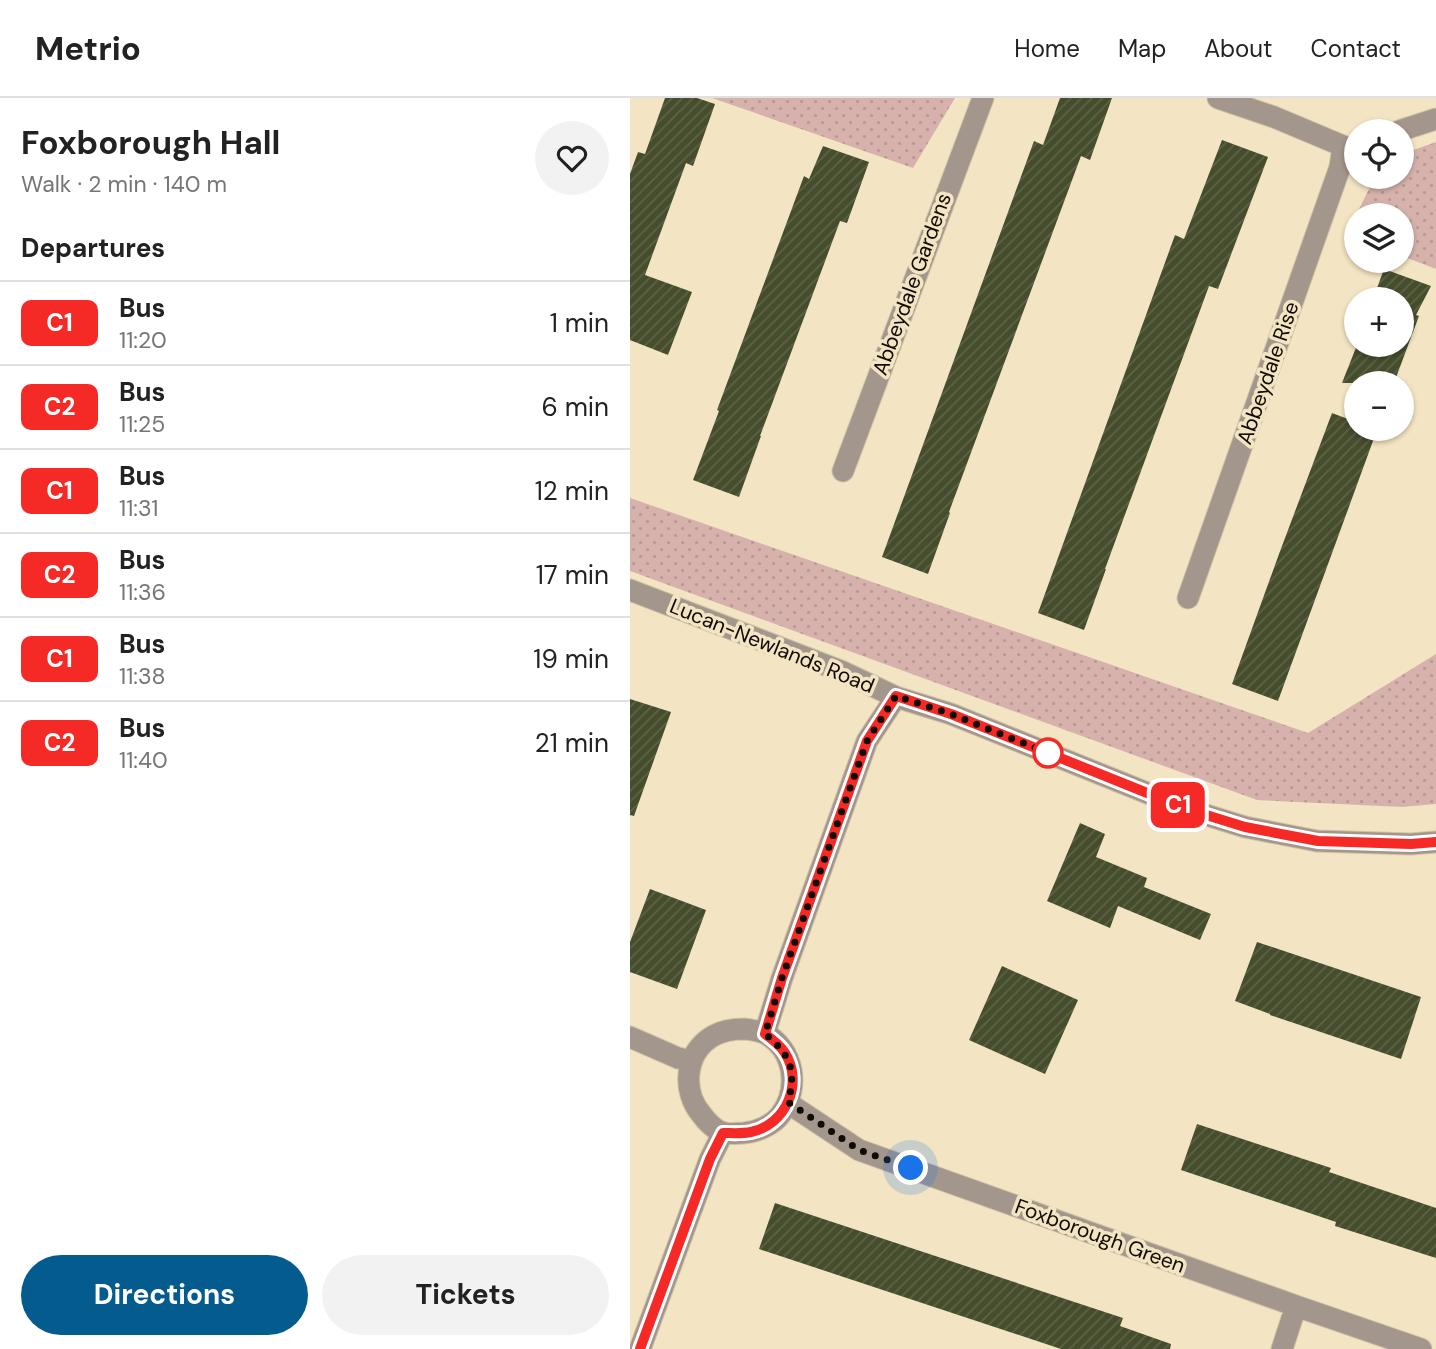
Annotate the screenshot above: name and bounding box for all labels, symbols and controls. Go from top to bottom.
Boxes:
text: Metrio [35,27,141,70]
text: Home [1014,33,1080,64]
text: Map [1118,33,1166,64]
text: About [1204,33,1273,64]
text: Contact [1311,33,1401,64]
map controls [1344,119,1414,441]
button: locate [1344,119,1414,189]
text: Foxborough Hall [21,121,280,164]
button: heart [535,121,609,195]
text: Walk · 2 min · 140 m [21,169,227,199]
street label: Abbeydale Gardens [866,189,958,379]
button: layers [1344,203,1414,273]
text: Departures [21,231,165,265]
button: + [1344,287,1414,357]
text: Bus [119,291,165,325]
street label: Abbeydale Rise [1230,298,1306,448]
text: 1 min [550,306,609,340]
text: C1 [46,307,73,338]
text: 11:20 [119,325,167,355]
button: − [1344,371,1414,441]
text: Bus [119,375,165,409]
text: 6 min [541,390,609,424]
text: C2 [44,391,75,422]
text: 11:25 [119,409,165,439]
text: Bus [119,459,165,493]
text: 12 min [535,474,609,508]
text: C1 [46,475,73,506]
text: 11:31 [119,493,158,523]
text: Bus [119,543,165,577]
text: 17 min [536,558,609,592]
text: C2 [44,559,75,590]
text: 11:36 [119,577,166,607]
street label: Lucan-Newlands Road [666,592,878,700]
text: Bus [119,627,165,661]
text: 19 min [533,642,609,676]
text: C1 [46,643,73,674]
text: 11:38 [119,661,166,691]
text: Bus [119,711,165,745]
text: 21 min [535,726,609,760]
text: C2 [44,727,75,758]
unlabelled marker [1033,738,1063,768]
text: 11:40 [119,745,168,775]
line badge: C1 [1146,782,1210,828]
text: C1 [1165,789,1191,820]
your location [893,1150,928,1185]
street label: Foxborough Green [1011,1192,1189,1280]
button: Directions [21,1255,308,1335]
button: Tickets [322,1255,609,1335]

